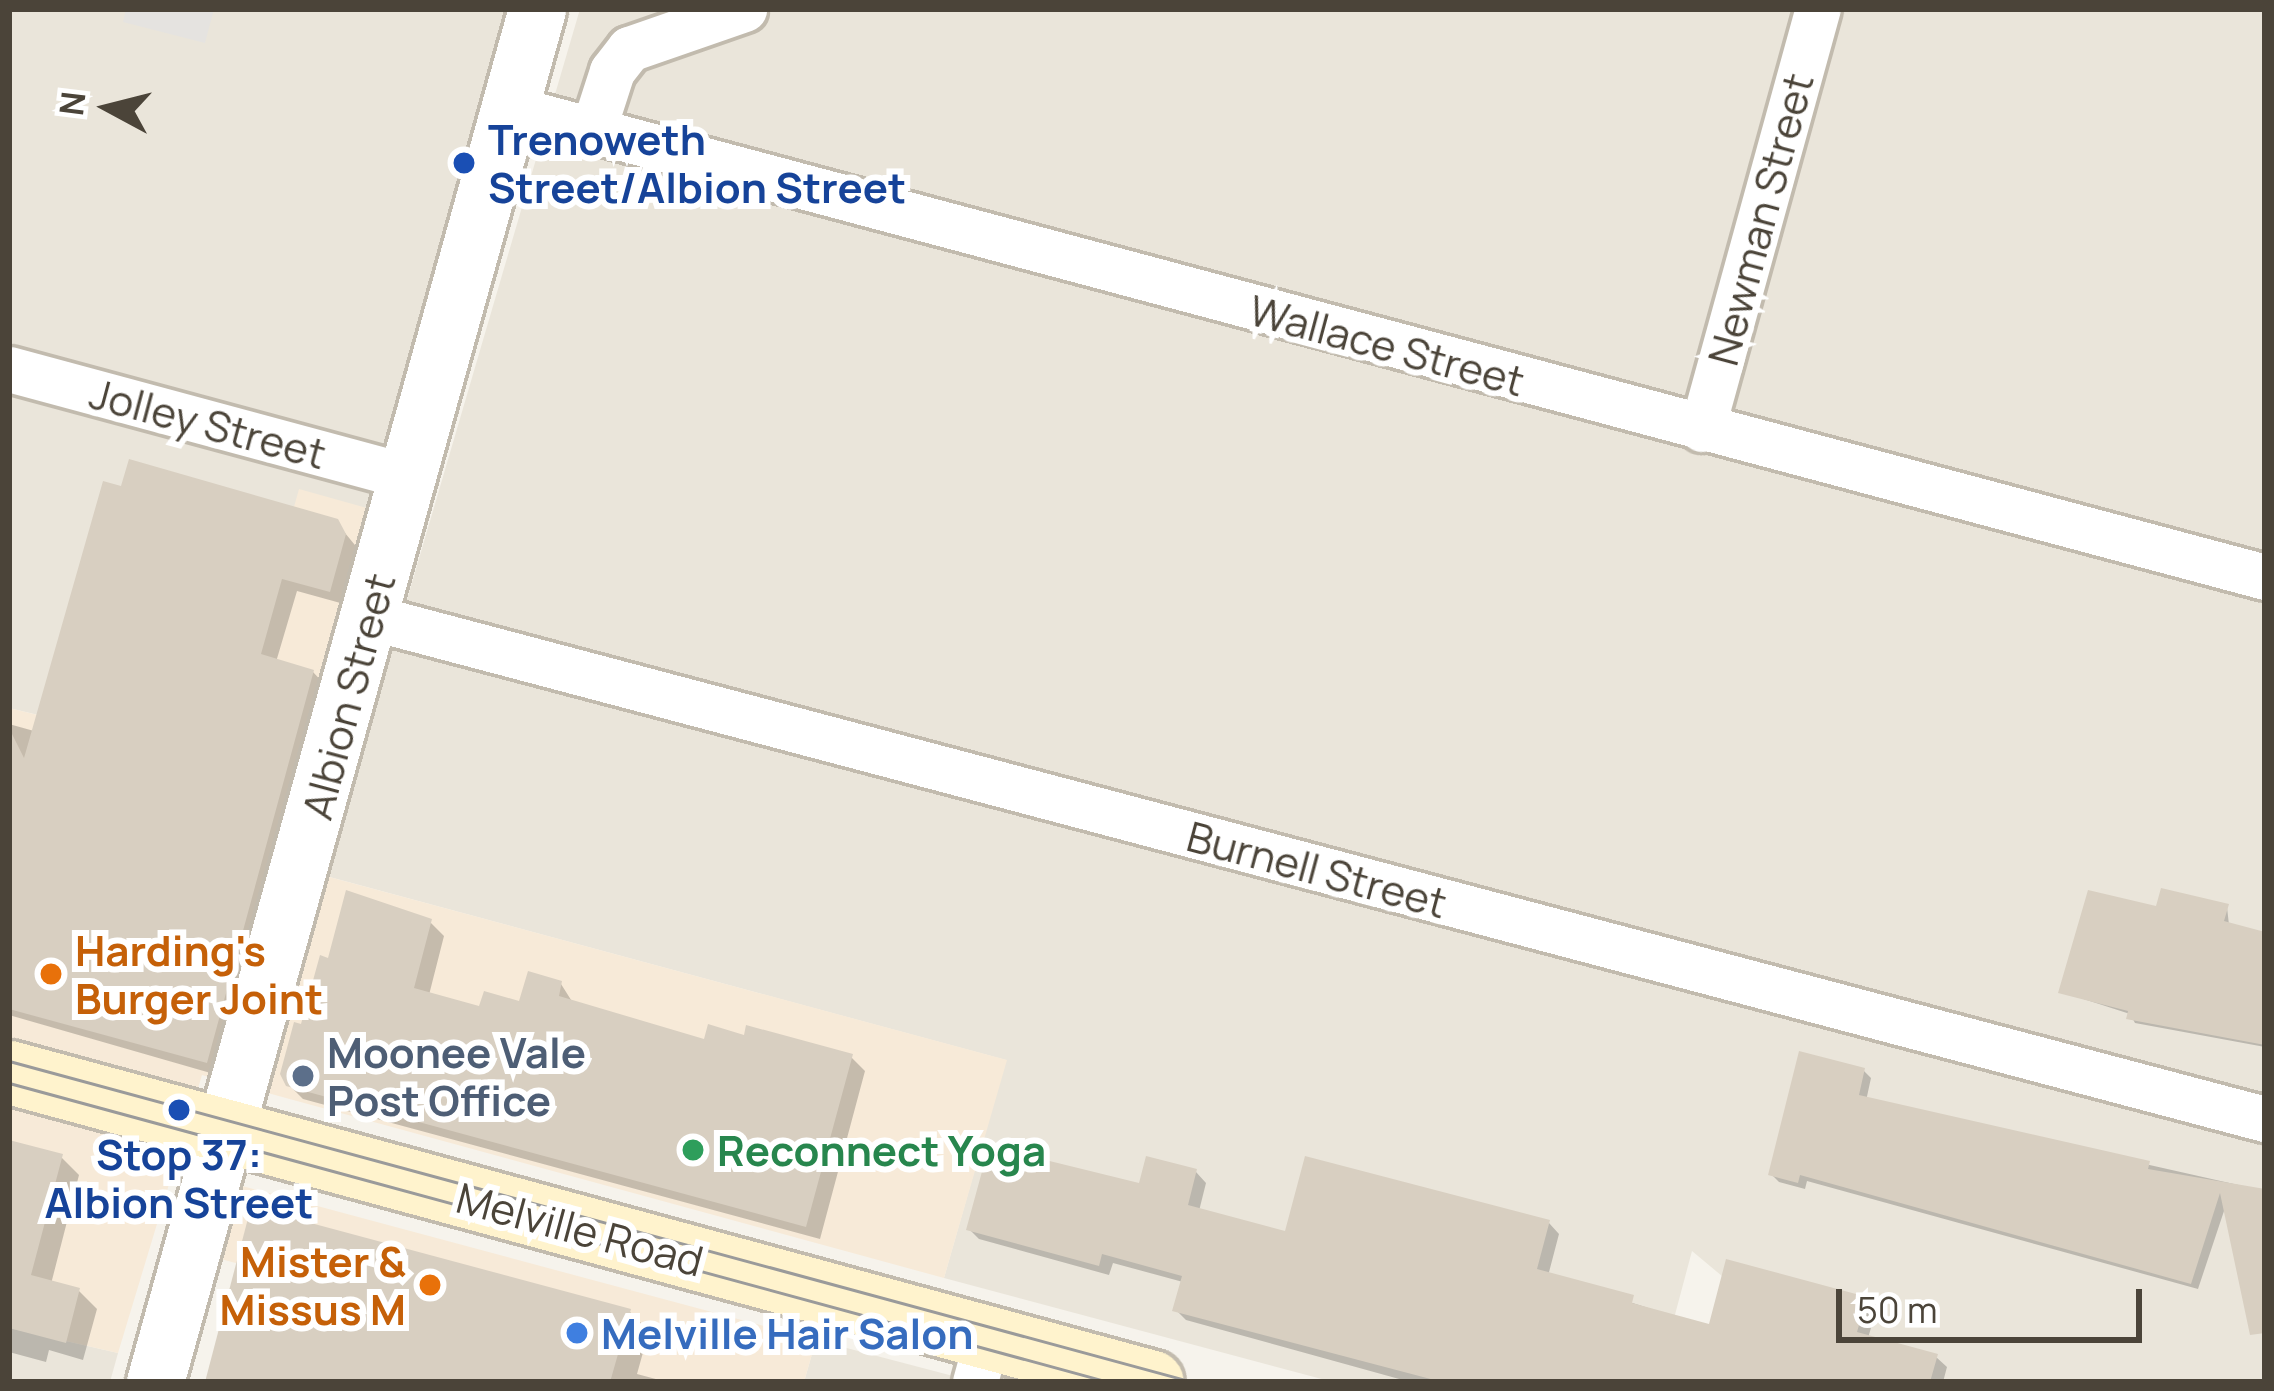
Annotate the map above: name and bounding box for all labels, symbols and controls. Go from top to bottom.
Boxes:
north arrow [48,48,168,168]
street label: Newman Street [1697,67,1823,371]
text: N [48,89,96,118]
place label: Trenoweth Street/Albion Street [488,114,906,213]
marker: Trenoweth Street/Albion Street [451,150,477,176]
street label: Wallace Street [1244,284,1530,406]
street label: Jolley Street [85,367,331,479]
street label: Albion Street [291,567,405,825]
street label: Burnell Street [1182,810,1452,928]
place label: Harding's Burger Joint [75,925,323,1024]
marker: Harding's Burger Joint [38,961,64,987]
place label: Moonee Vale Post Office [327,1027,586,1126]
marker: Moonee Vale Post Office [290,1063,316,1089]
marker: Stop 37: Albion Street [166,1097,192,1123]
place label: Reconnect Yoga [717,1125,1046,1175]
place label: Stop 37: Albion Street [44,1129,314,1228]
marker: Reconnect Yoga [680,1137,706,1163]
street label: Melville Road [451,1172,709,1286]
place label: Mister & Missus M [219,1236,406,1334]
scale bar [1842,1265,2148,1339]
marker: Mister & Missus M [417,1272,443,1298]
text: 50 m [1857,1285,1937,1334]
place label: Melville Hair Salon [601,1308,973,1358]
marker: Melville Hair Salon [564,1320,590,1346]

